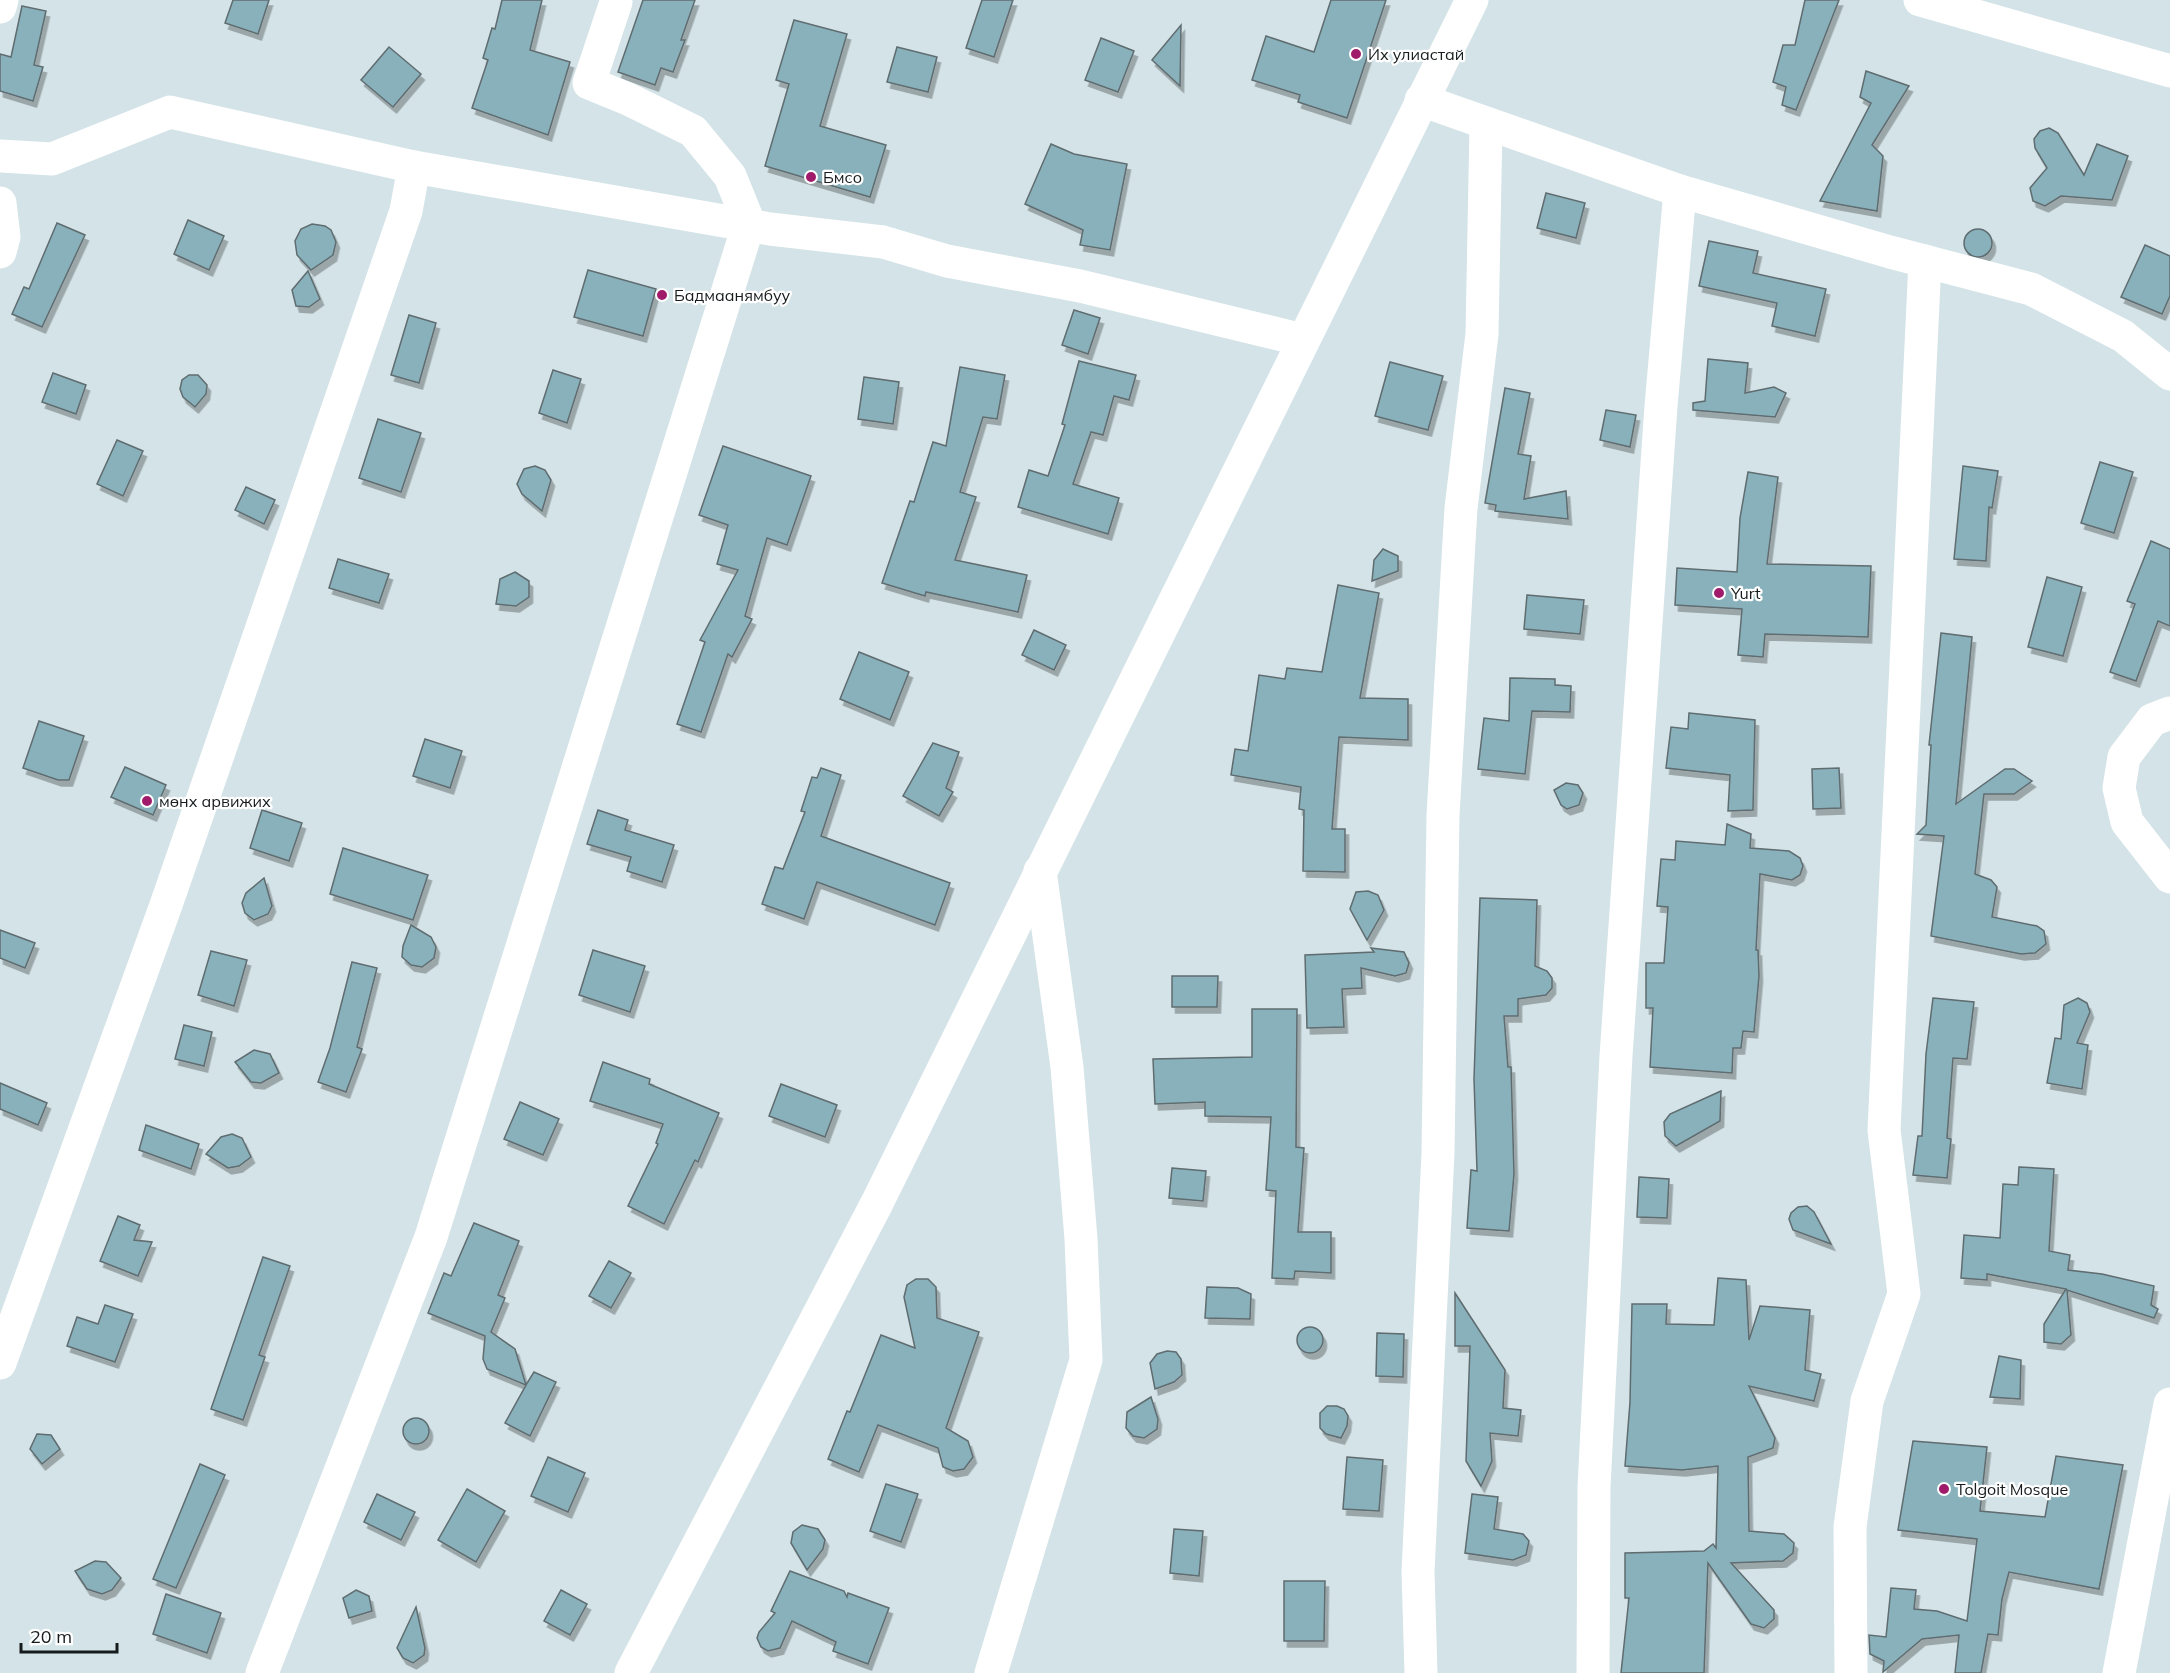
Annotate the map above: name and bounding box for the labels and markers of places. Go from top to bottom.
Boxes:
place label: Их улиастай [1368,44,1464,64]
marker: Их улиастай [1349,47,1363,61]
place label: Бмсо [823,167,862,187]
marker: Бмсо [804,170,818,184]
place label: Бадмаанямбуу [674,285,791,305]
marker: Бадмаанямбуу [655,288,669,302]
place label: Yurt [1730,583,1761,603]
marker: Yurt [1712,586,1726,600]
place label: мөнх арвижих [159,791,271,811]
marker: мөнх арвижих [140,794,154,808]
place label: Tolgoit Mosque [1956,1479,2068,1499]
marker: Tolgoit Mosque [1937,1482,1951,1496]

